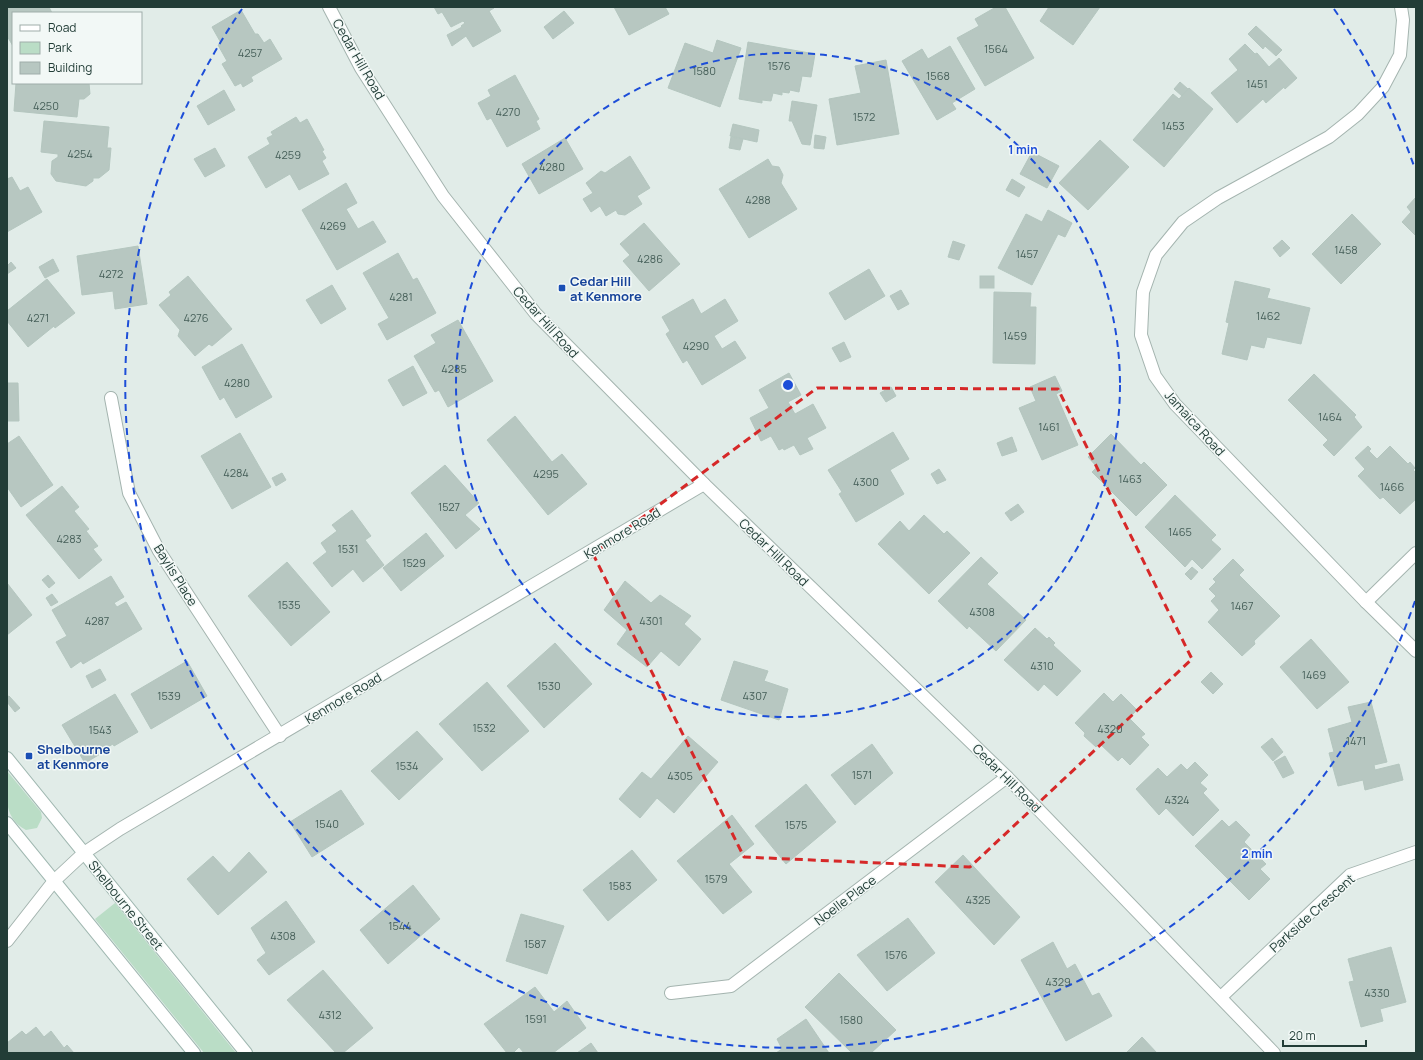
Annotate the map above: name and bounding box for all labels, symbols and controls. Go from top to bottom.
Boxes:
legend [12,12,142,84]
street label: Cedar Hill Road [329,15,389,103]
text: Road [48,19,76,36]
text: Park [48,39,73,56]
house number: 1564 [984,41,1008,56]
house number: 4257 [238,45,262,60]
house number: 1576 [768,58,791,73]
text: Building [48,59,92,76]
house number: 1580 [692,63,716,78]
house number: 1568 [926,68,950,83]
house number: 1451 [1246,76,1268,91]
house number: 4250 [33,98,59,113]
house number: 4270 [496,104,521,119]
house number: 1572 [853,109,875,124]
house number: 1453 [1161,118,1185,133]
text: 1 min [1008,141,1038,158]
house number: 4254 [67,146,93,161]
house number: 4259 [275,147,301,162]
house number: 4280 [539,159,565,174]
house number: 4288 [745,192,771,207]
house number: 4269 [320,218,346,233]
house number: 1458 [1334,242,1358,257]
house number: 1457 [1016,246,1038,261]
house number: 4286 [637,251,663,266]
house number: 4272 [99,266,123,281]
place label: Cedar Hill at Kenmore [570,272,642,305]
street label: Cedar Hill Road [509,282,583,362]
marker: Cedar Hill at Kenmore [557,283,567,293]
house number: 4281 [389,289,413,304]
house number: 1462 [1256,308,1280,323]
house number: 4271 [27,310,49,325]
house number: 4276 [183,310,209,325]
house number: 1459 [1003,328,1027,343]
house number: 4290 [683,338,709,353]
house number: 4285 [441,361,467,376]
house number: 4280 [224,375,250,390]
centre of rings [781,378,795,392]
street label: Jamaica Road [1161,386,1229,460]
house number: 1464 [1318,409,1342,424]
house number: 1461 [1038,419,1060,434]
house number: 4284 [223,465,249,480]
house number: 4295 [533,466,559,481]
house number: 1463 [1118,471,1142,486]
house number: 4300 [853,474,879,489]
house number: 1466 [1380,479,1404,494]
house number: 1527 [438,499,460,514]
street label: Kenmore Road [580,503,664,563]
street label: Cedar Hill Road [735,514,813,590]
house number: 1465 [1168,524,1192,539]
house number: 4283 [56,531,82,546]
street label: Baylis Place [150,541,202,610]
house number: 1531 [337,541,359,556]
house number: 1529 [402,555,426,570]
house number: 1535 [277,597,301,612]
house number: 1467 [1230,598,1254,613]
house number: 4308 [969,604,995,619]
house number: 4287 [85,613,109,628]
house number: 4301 [639,613,663,628]
house number: 4310 [1030,658,1054,673]
house number: 1469 [1302,667,1326,682]
street label: Kenmore Road [301,668,385,728]
house number: 1530 [537,678,561,693]
house number: 1539 [157,688,181,703]
house number: 4307 [743,688,767,703]
house number: 1532 [473,720,496,735]
house number: 4320 [1097,721,1123,736]
house number: 1543 [88,722,112,737]
house number: 1471 [1346,733,1366,748]
place label: Shelbourne at Kenmore [37,740,111,773]
street label: Cedar Hill Road [969,740,1045,816]
marker: Shelbourne at Kenmore [24,751,34,761]
house number: 1534 [395,758,419,773]
house number: 1571 [852,767,872,782]
house number: 4305 [667,768,693,783]
house number: 4324 [1164,792,1190,807]
house number: 1540 [315,816,339,831]
house number: 1575 [785,817,807,832]
text: 2 min [1241,845,1273,862]
street label: Shelbourne Street [84,857,168,953]
street label: Parkside Crescent [1265,870,1359,956]
house number: 1579 [705,871,728,886]
street label: Noelle Place [810,871,880,929]
house number: 1583 [608,878,632,893]
house number: 4325 [965,892,991,907]
house number: 1544 [388,918,412,933]
house number: 4308 [270,928,296,943]
house number: 1587 [524,936,546,951]
house number: 1576 [885,947,908,962]
house number: 4329 [1045,974,1071,989]
house number: 4330 [1364,985,1390,1000]
house number: 4312 [318,1007,342,1022]
house number: 1591 [525,1011,547,1026]
house number: 1580 [839,1012,863,1027]
scale bar [1283,1022,1366,1048]
text: 20 m [1289,1027,1316,1044]

